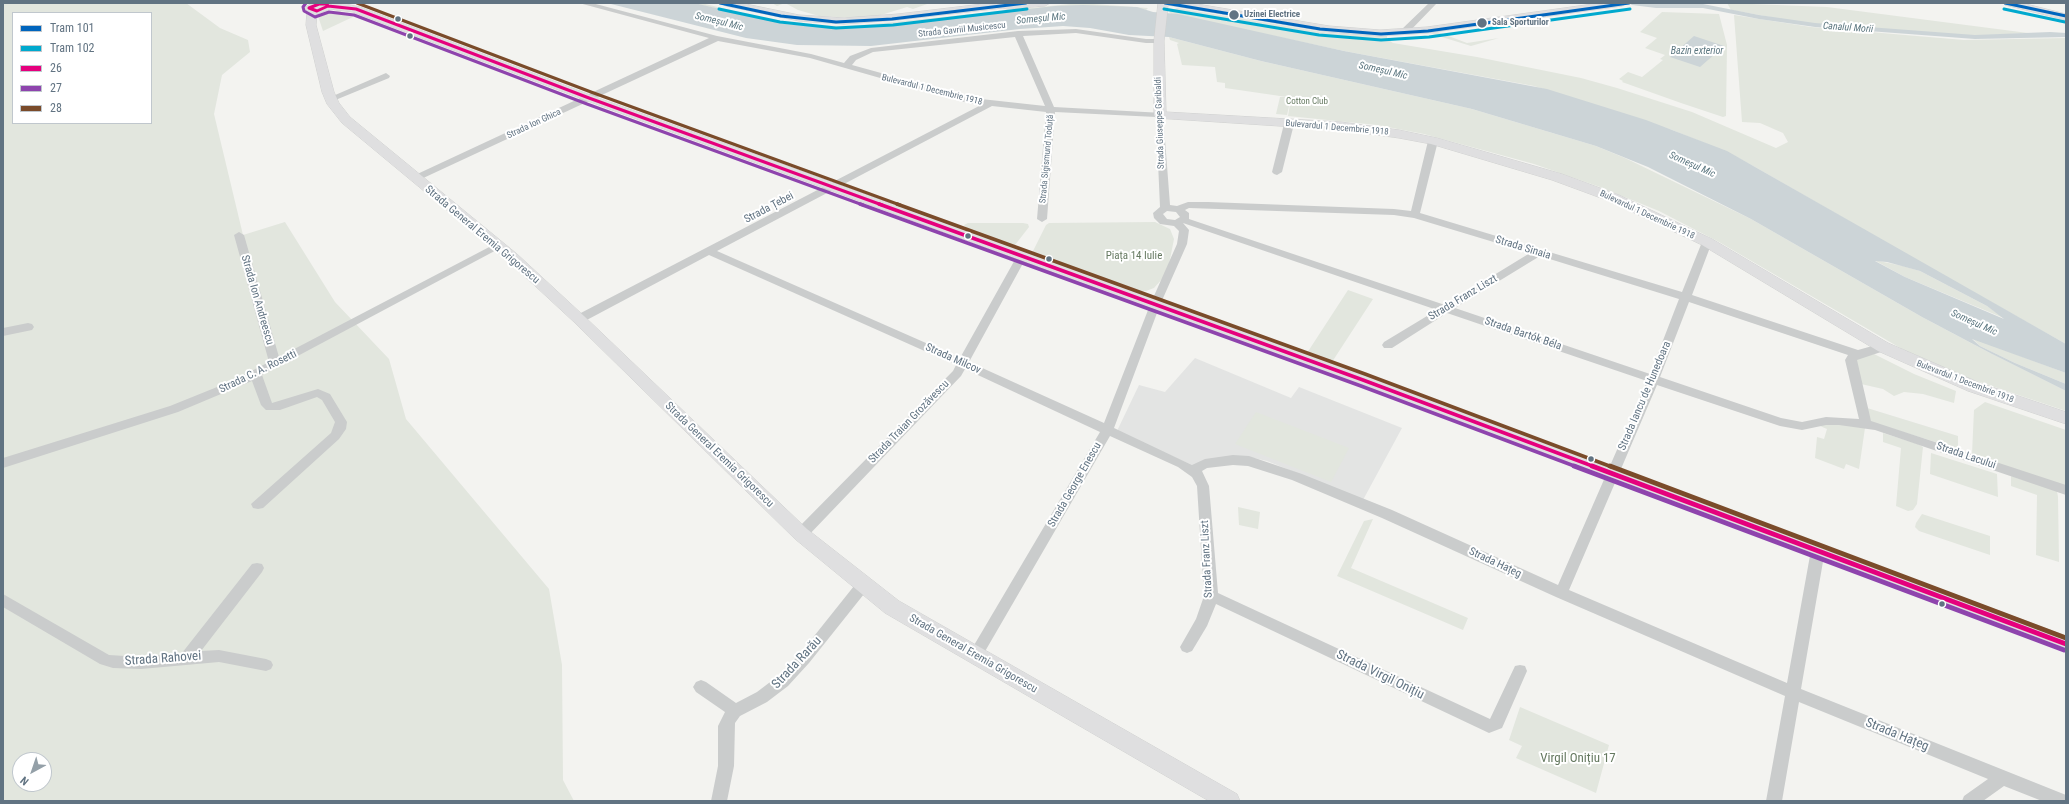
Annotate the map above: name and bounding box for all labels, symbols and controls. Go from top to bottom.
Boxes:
marker: Uzinei Electrice [1227,8,1241,22]
water label: Someșul Mic [694,10,744,34]
place label: Uzinei Electrice [1244,10,1300,20]
water label: Someșul Mic [1016,11,1066,27]
legend [12,12,152,124]
unlabelled marker [393,14,403,24]
marker: Sala Sporturilor [1475,16,1489,30]
place label: Sala Sporturilor [1492,18,1549,28]
street label: Strada Gavriil Musicescu [918,20,1006,40]
water label: Canalul Morii [1822,20,1874,36]
text: Tram 101 [50,21,95,35]
unlabelled marker [405,31,415,41]
text: Tram 102 [50,41,95,55]
water label: Bazin exterior [1671,45,1723,57]
water label: Someșul Mic [1358,60,1408,82]
text: 26 [50,61,62,75]
street label: Bulevardul 1 Decembrie 1918 [880,72,984,108]
street label: Strada Giuseppe Garibaldi [1153,77,1167,169]
text: 27 [50,81,62,95]
park label: Cotton Club [1286,97,1328,107]
text: 28 [50,101,62,115]
street label: Strada Ion Ghica [505,107,563,141]
street label: Strada Sigismund Toduță [1038,114,1056,204]
street label: Bulevardul 1 Decembrie 1918 [1285,118,1389,138]
water label: Someșul Mic [1667,149,1717,181]
street label: Strada General Eremia Grigorescu [422,183,542,287]
street label: Bulevardul 1 Decembrie 1918 [1598,188,1696,242]
street label: Strada Țebei [742,189,796,227]
unlabelled marker [963,231,973,241]
street label: Strada Sinaia [1494,233,1552,263]
park label: Piața 14 Iulie [1106,249,1162,263]
street label: Strada Ion Andreescu [238,254,276,346]
unlabelled marker [1044,254,1054,264]
street label: Strada Franz Liszt [1426,272,1500,324]
water label: Someșul Mic [1949,307,1999,339]
street label: Strada Bartók Béla [1483,315,1563,353]
street label: Strada Iancu de Hunedoara [1616,339,1674,453]
street label: Strada Milcov [923,341,983,377]
street label: Strada C. A. Rosetti [217,348,299,396]
street label: Bulevardul 1 Decembrie 1918 [1915,358,2015,406]
street label: Strada Traian Grozăvescu [866,378,952,466]
street label: Strada General Eremia Grigorescu [662,400,776,510]
street label: Strada George Enescu [1045,440,1105,530]
street label: Strada Lacului [1935,440,1997,472]
unlabelled marker [1586,454,1596,464]
street label: Strada Franz Liszt [1198,520,1216,598]
street label: Strada Hațeg [1467,545,1523,581]
unlabelled marker [1937,599,1947,609]
street label: Strada General Eremia Grigorescu [907,612,1039,696]
street label: Strada Rarău [769,634,825,692]
street label: Strada Virgil Onițiu [1334,647,1426,703]
street label: Strada Rahovei [124,649,202,669]
street label: Strada Hațeg [1863,715,1931,755]
park label: Virgil Onițiu 17 [1540,751,1616,767]
north arrow [12,752,52,792]
text: N [18,774,31,788]

